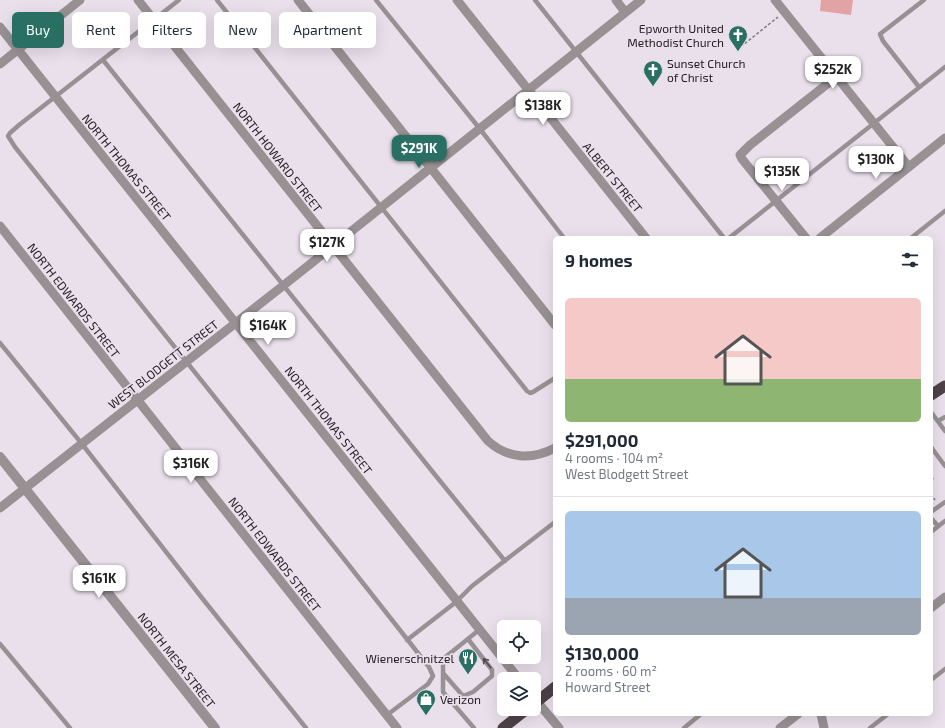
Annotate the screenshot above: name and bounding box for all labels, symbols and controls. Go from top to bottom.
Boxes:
chip: Buy [12,12,64,48]
chip: Rent [72,12,130,48]
chip: Filters [138,12,206,48]
chip: New [214,12,271,48]
chip: Apartment [279,12,376,48]
place label: Epworth United Methodist Church [627,21,724,49]
church icon: Epworth United Methodist Church [727,24,749,52]
place label: Sunset Church of Christ [667,56,746,84]
pin: $252K [805,56,861,90]
church icon: Sunset Church of Christ [642,59,664,87]
text: $252K [814,61,852,77]
pin: $138K [515,92,571,126]
text: $138K [525,97,561,113]
street label: NORTH HOWARD STREET [231,99,325,215]
street label: NORTH THOMAS STREET [80,111,174,223]
pin: $291K [391,135,447,169]
street label: ALBERT STREET [581,139,646,215]
text: $291K [401,140,437,156]
pin: $130K [848,146,904,180]
text: $130K [858,151,894,167]
pin: $135K [754,158,810,192]
text: $135K [764,163,800,179]
pin: $127K [299,229,355,263]
text: $127K [309,234,345,250]
street label: NORTH EDWARDS STREET [25,240,123,360]
icon: filters [899,249,921,271]
text: 9 homes [565,250,633,270]
pin: $164K [240,312,296,346]
street label: WEST BLODGETT STREET [105,317,221,411]
text: $164K [249,317,287,333]
icon: home [707,324,779,396]
street label: NORTH THOMAS STREET [283,363,375,477]
text: $291,000 [565,430,638,450]
pin: $316K [163,450,219,484]
text: 4 rooms · 104 m² [565,450,663,466]
text: $316K [173,455,209,471]
text: West Blodgett Street [565,466,688,482]
street label: NORTH EDWARDS STREET [226,494,324,614]
icon: home [707,537,779,609]
pin: $161K [71,565,127,599]
text: $161K [82,570,116,586]
street label: NORTH MESA STREET [136,610,218,710]
map controls [497,620,541,716]
button: locate [497,620,541,664]
text: $130,000 [565,643,639,663]
restaurant icon: Wienerschnitzel [457,647,479,675]
place label: Wienerschnitzel [365,651,454,665]
one-way arrow [483,658,492,669]
text: 2 rooms · 60 m² [565,663,657,679]
button: layers [497,672,541,716]
text: Howard Street [565,679,650,695]
shop icon: Verizon [415,688,437,716]
place label: Verizon [440,692,481,706]

